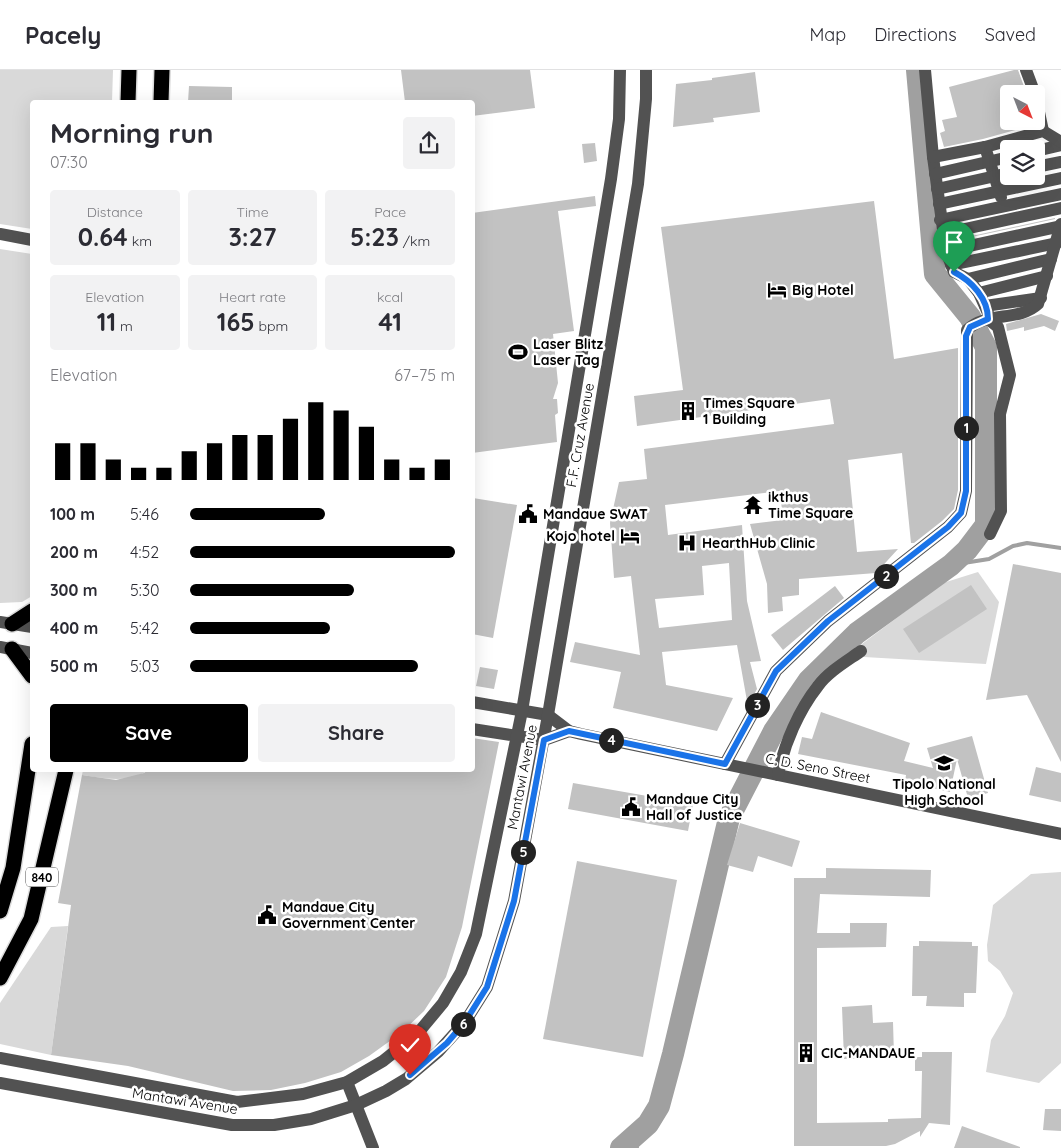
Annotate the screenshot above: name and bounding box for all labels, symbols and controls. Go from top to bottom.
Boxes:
text: Pacely [25,20,101,50]
text: Map [809,23,846,46]
text: Directions [874,23,957,46]
text: Saved [985,23,1036,46]
north arrow [1000,85,1045,130]
map controls [1000,85,1045,185]
text: Morning run [50,115,214,150]
button: share [403,117,455,169]
button: layers [1000,140,1045,185]
text: 07:30 [50,152,88,172]
text: Distance [87,203,143,221]
text: Time [236,203,269,221]
text: Pace [374,203,406,221]
text: 0.64 [78,221,128,252]
text: 3:27 [228,221,277,252]
text: 5:23 [350,221,399,252]
pin [933,221,975,272]
icon: arrive [940,228,968,256]
text: km [128,232,152,250]
text: /km [399,232,430,250]
hotel icon: Big Hotel [766,279,788,301]
place label: Big Hotel [792,281,854,299]
text: Elevation [85,288,144,306]
text: Heart rate [219,288,286,306]
text: kcal [377,288,403,306]
text: 11 [97,306,116,337]
text: 165 [217,306,255,337]
text: 41 [378,306,402,337]
text: m [116,317,133,335]
text: bpm [255,317,288,335]
place label: Laser Blitz Laser Tag [533,335,604,369]
sports icon: Laser Blitz Laser Tag [507,341,529,363]
text: Elevation [50,365,117,385]
text: 67–75 m [394,365,455,385]
street label: F.F. Cruz Avenue [562,381,598,489]
place label: Times Square 1 Building [703,394,795,428]
building icon: Times Square 1 Building [677,400,699,422]
pin: 1 [954,416,978,440]
text: 1 [964,419,969,437]
place label: ikthus Time Square [768,488,853,522]
temple icon: ikthus Time Square [742,494,764,516]
public building icon: Mandaue SWAT [517,503,539,525]
text: 100 m [50,504,95,524]
text: 5:46 [130,504,159,524]
place label: Mandaue SWAT [543,505,648,523]
hotel icon: Kojo hotel [619,525,641,547]
place label: Kojo hotel [546,527,615,545]
hospital icon: HearthHub Clinic [676,532,698,554]
place label: HearthHub Clinic [702,534,815,552]
text: 200 m [50,542,98,562]
text: 4:52 [130,542,159,562]
pin: 2 [874,564,898,588]
text: 2 [883,567,890,585]
text: 300 m [50,580,97,600]
text: 5:30 [130,580,160,600]
text: 400 m [50,618,98,638]
text: 5:42 [130,618,159,638]
text: 500 m [50,656,98,676]
text: 5:03 [130,656,160,676]
pin: 3 [744,692,770,718]
text: 3 [754,696,761,714]
button: Save [50,704,248,762]
button: Share [258,704,455,762]
street label: Mantawi Avenue [503,723,541,831]
pin: 4 [598,728,624,752]
text: 4 [607,731,616,749]
street label: C. D. Seno Street [764,749,872,787]
school or university icon: Tipolo National High School [933,752,955,774]
place label: Tipolo National High School [892,775,996,809]
place label: Mandaue City Hall of Justice [646,790,742,824]
public building icon: Mandaue City Hall of Justice [620,796,642,818]
pin: 5 [510,840,536,864]
text: 5 [519,843,528,861]
road number: 840 [26,868,58,886]
place label: Mandaue City Government Center [282,898,415,932]
public building icon: Mandaue City Government Center [256,904,278,926]
pin: 6 [450,1012,476,1036]
text: 6 [460,1015,467,1033]
pin [389,1024,431,1075]
icon: check [396,1031,424,1059]
building icon: CIC-MANDAUE [795,1042,817,1064]
place label: CIC-MANDAUE [821,1044,915,1062]
street label: Mantawi Avenue [131,1084,239,1118]

